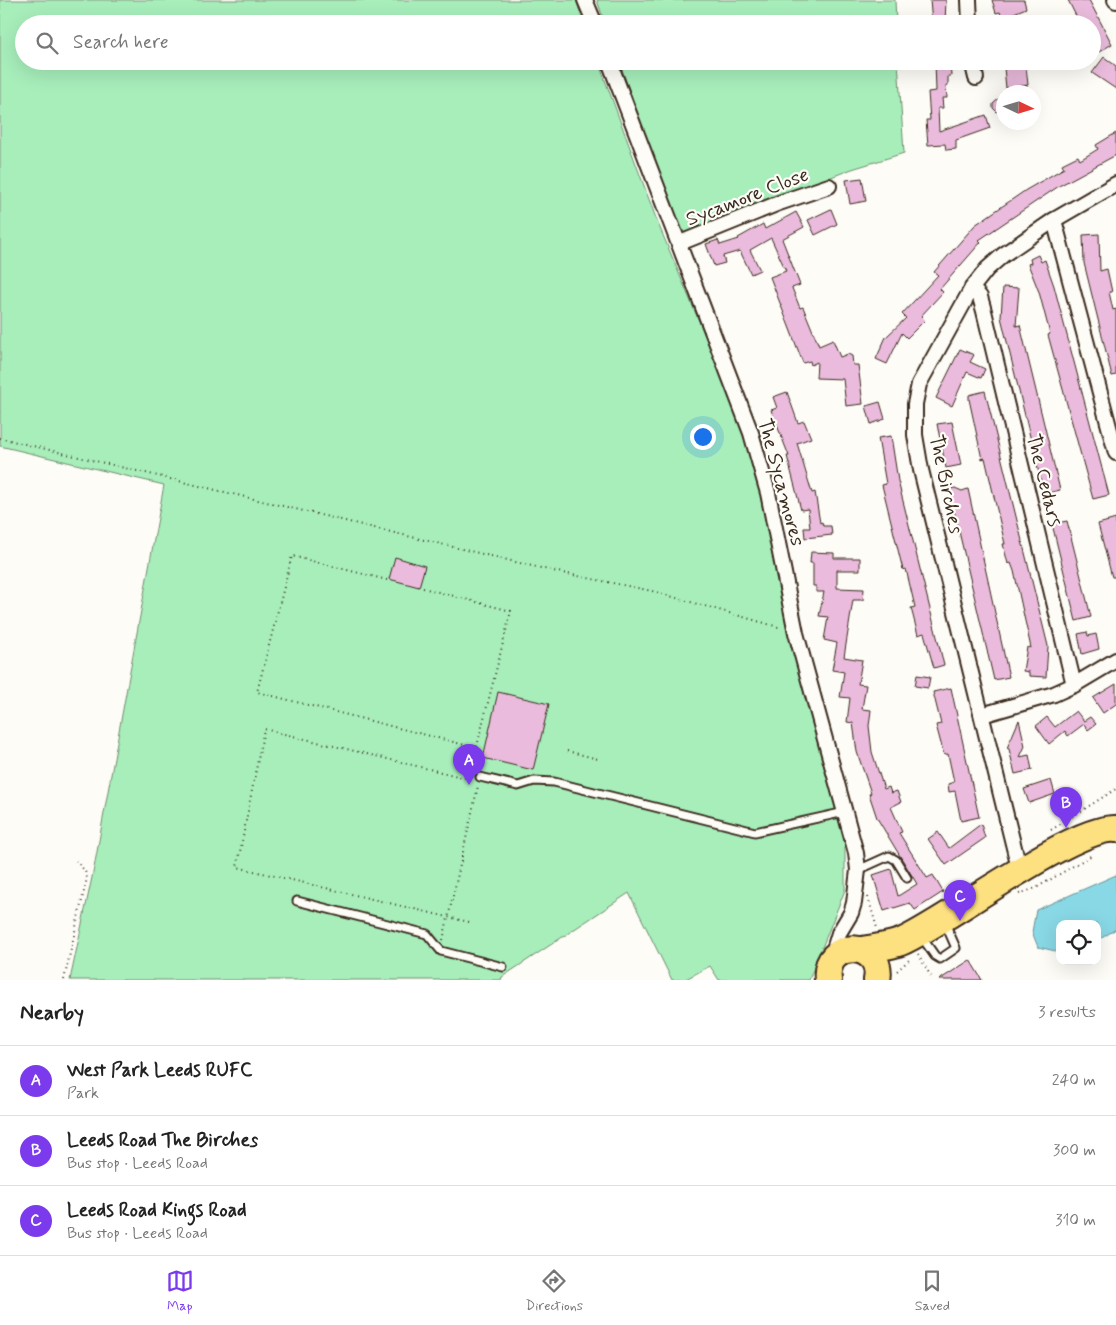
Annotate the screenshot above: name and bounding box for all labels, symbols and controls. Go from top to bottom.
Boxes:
search box [15,15,1101,70]
icon: search [33,29,61,57]
text: Search here [73,30,169,55]
north arrow [996,85,1041,130]
street label: Sycamore Close [682,162,813,233]
street label: The Sycamores [751,416,811,549]
your location [690,424,716,450]
street label: The Cedars [1019,431,1068,530]
street label: The Birches [922,432,969,537]
pin: A [453,744,485,785]
pin: B [1050,787,1082,828]
pin: C [944,880,976,921]
map controls [1056,920,1101,965]
button: locate [1056,920,1101,965]
text: Nearby [20,999,84,1027]
text: 3 results [1038,1002,1096,1023]
text: West Park Leeds RUFC [67,1058,252,1083]
text: A [31,1070,41,1091]
text: 240 m [1052,1070,1096,1091]
text: Park [67,1083,99,1104]
text: Leeds Road The Birches [67,1128,258,1153]
text: B [31,1140,41,1161]
text: 300 m [1053,1140,1096,1161]
text: Bus stop · Leeds Road [67,1153,208,1174]
text: Leeds Road Kings Road [67,1198,247,1223]
text: C [30,1210,42,1231]
text: 310 m [1055,1210,1096,1231]
text: Bus stop · Leeds Road [67,1223,208,1244]
tab: Map [166,1267,194,1315]
tab: Directions [526,1267,583,1315]
tab: Saved [915,1267,950,1315]

